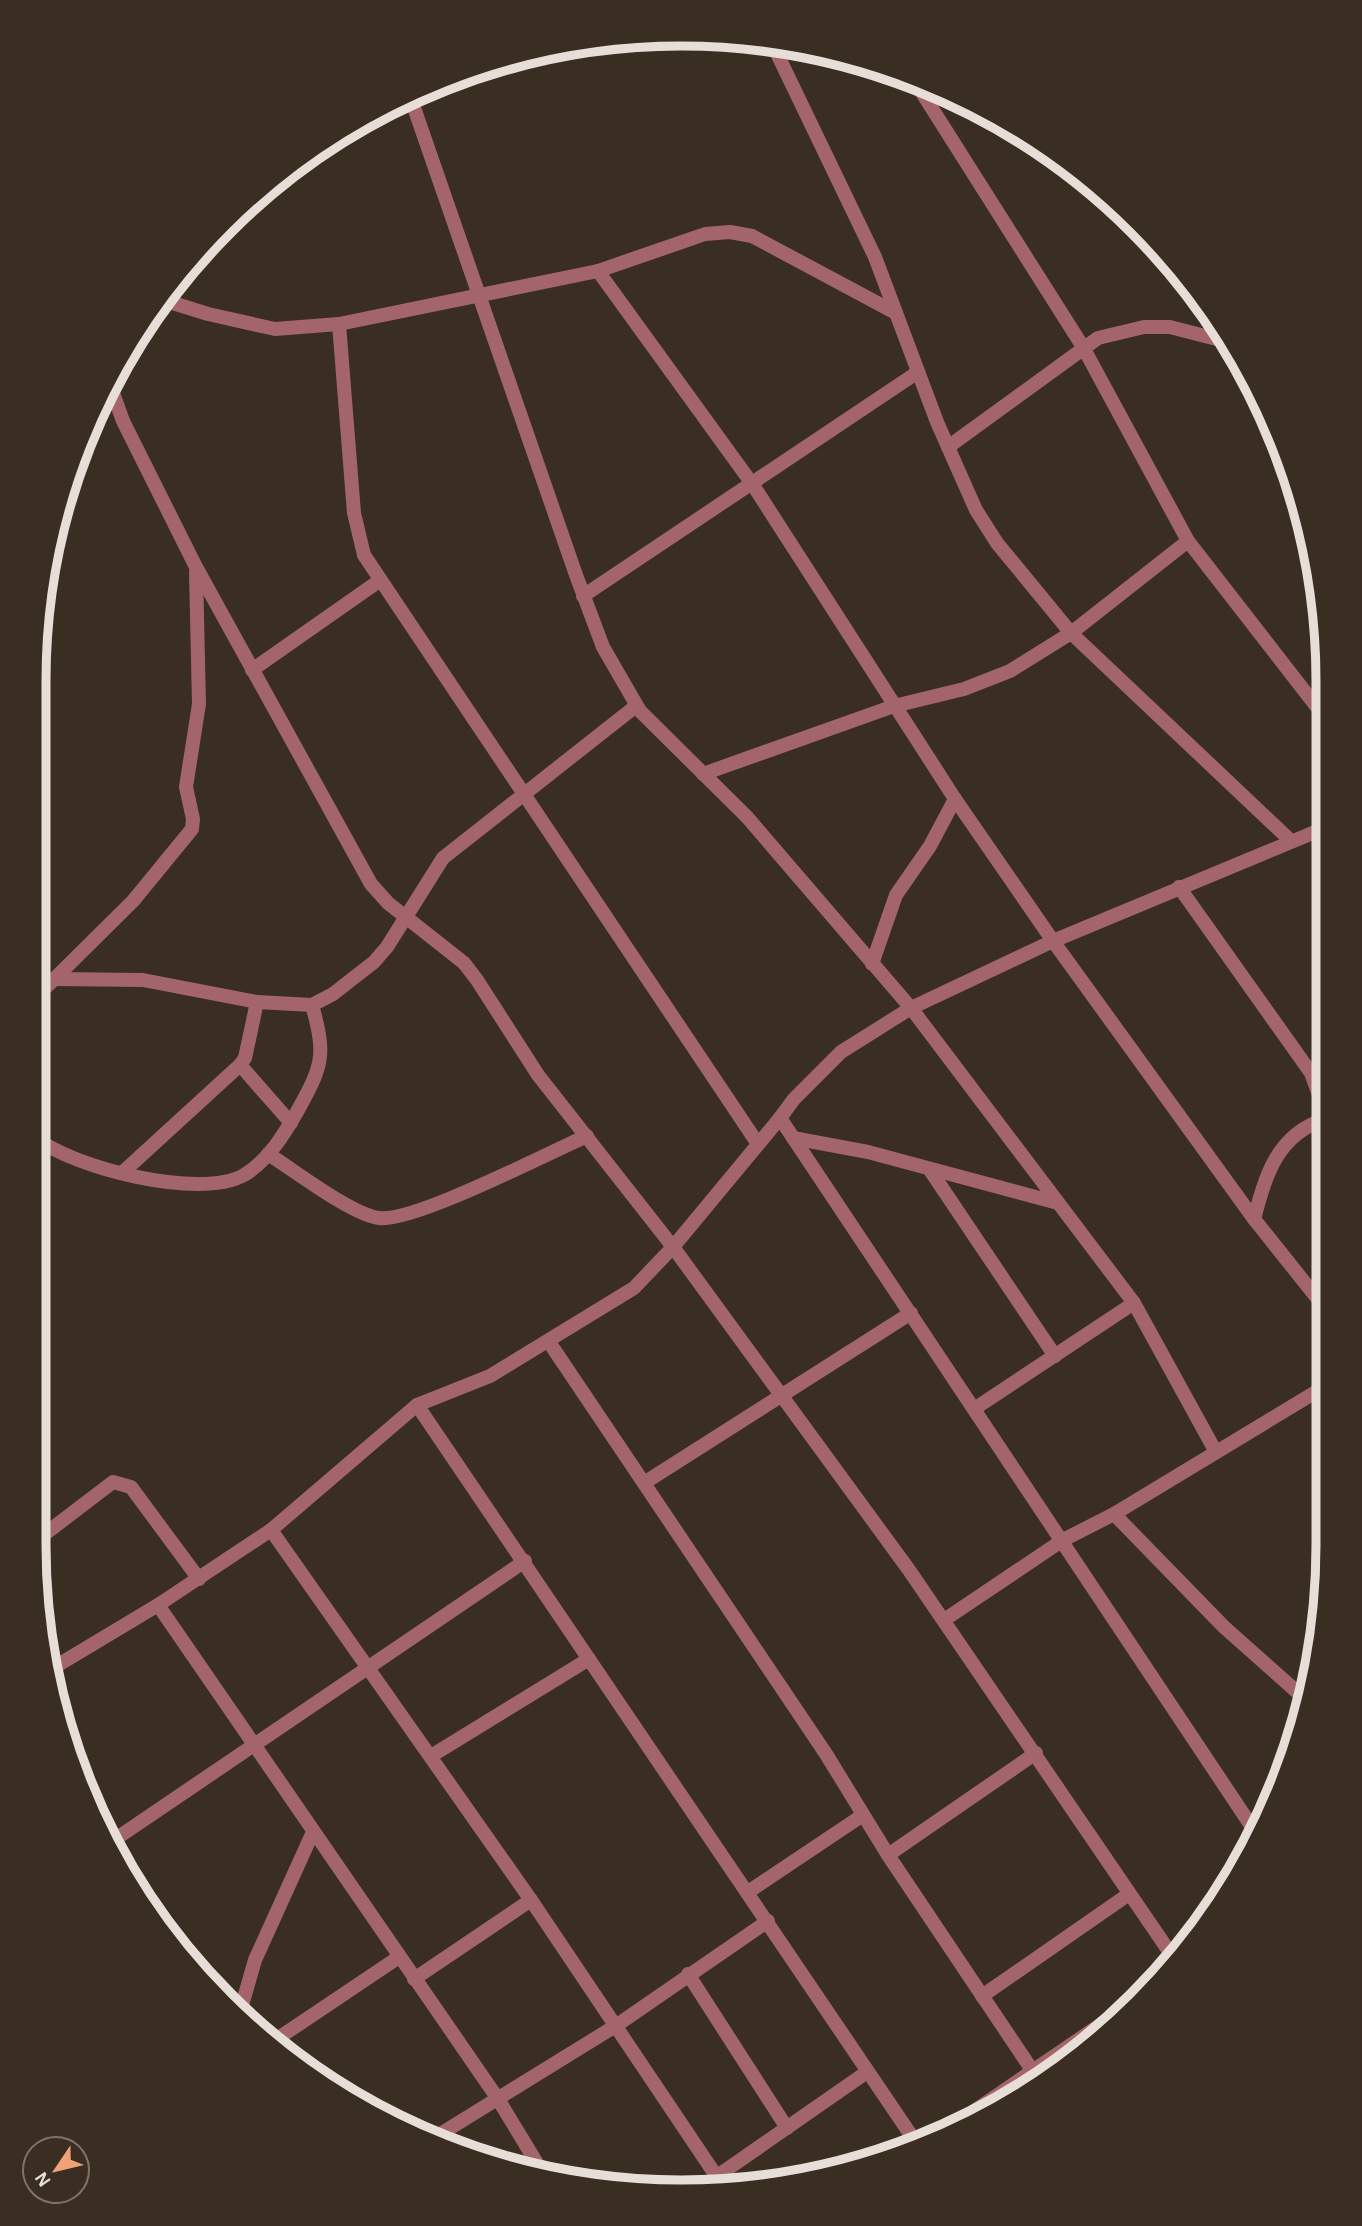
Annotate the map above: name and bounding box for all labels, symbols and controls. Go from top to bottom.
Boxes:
north arrow [21,2135,91,2205]
text: N [32,2168,55,2190]

